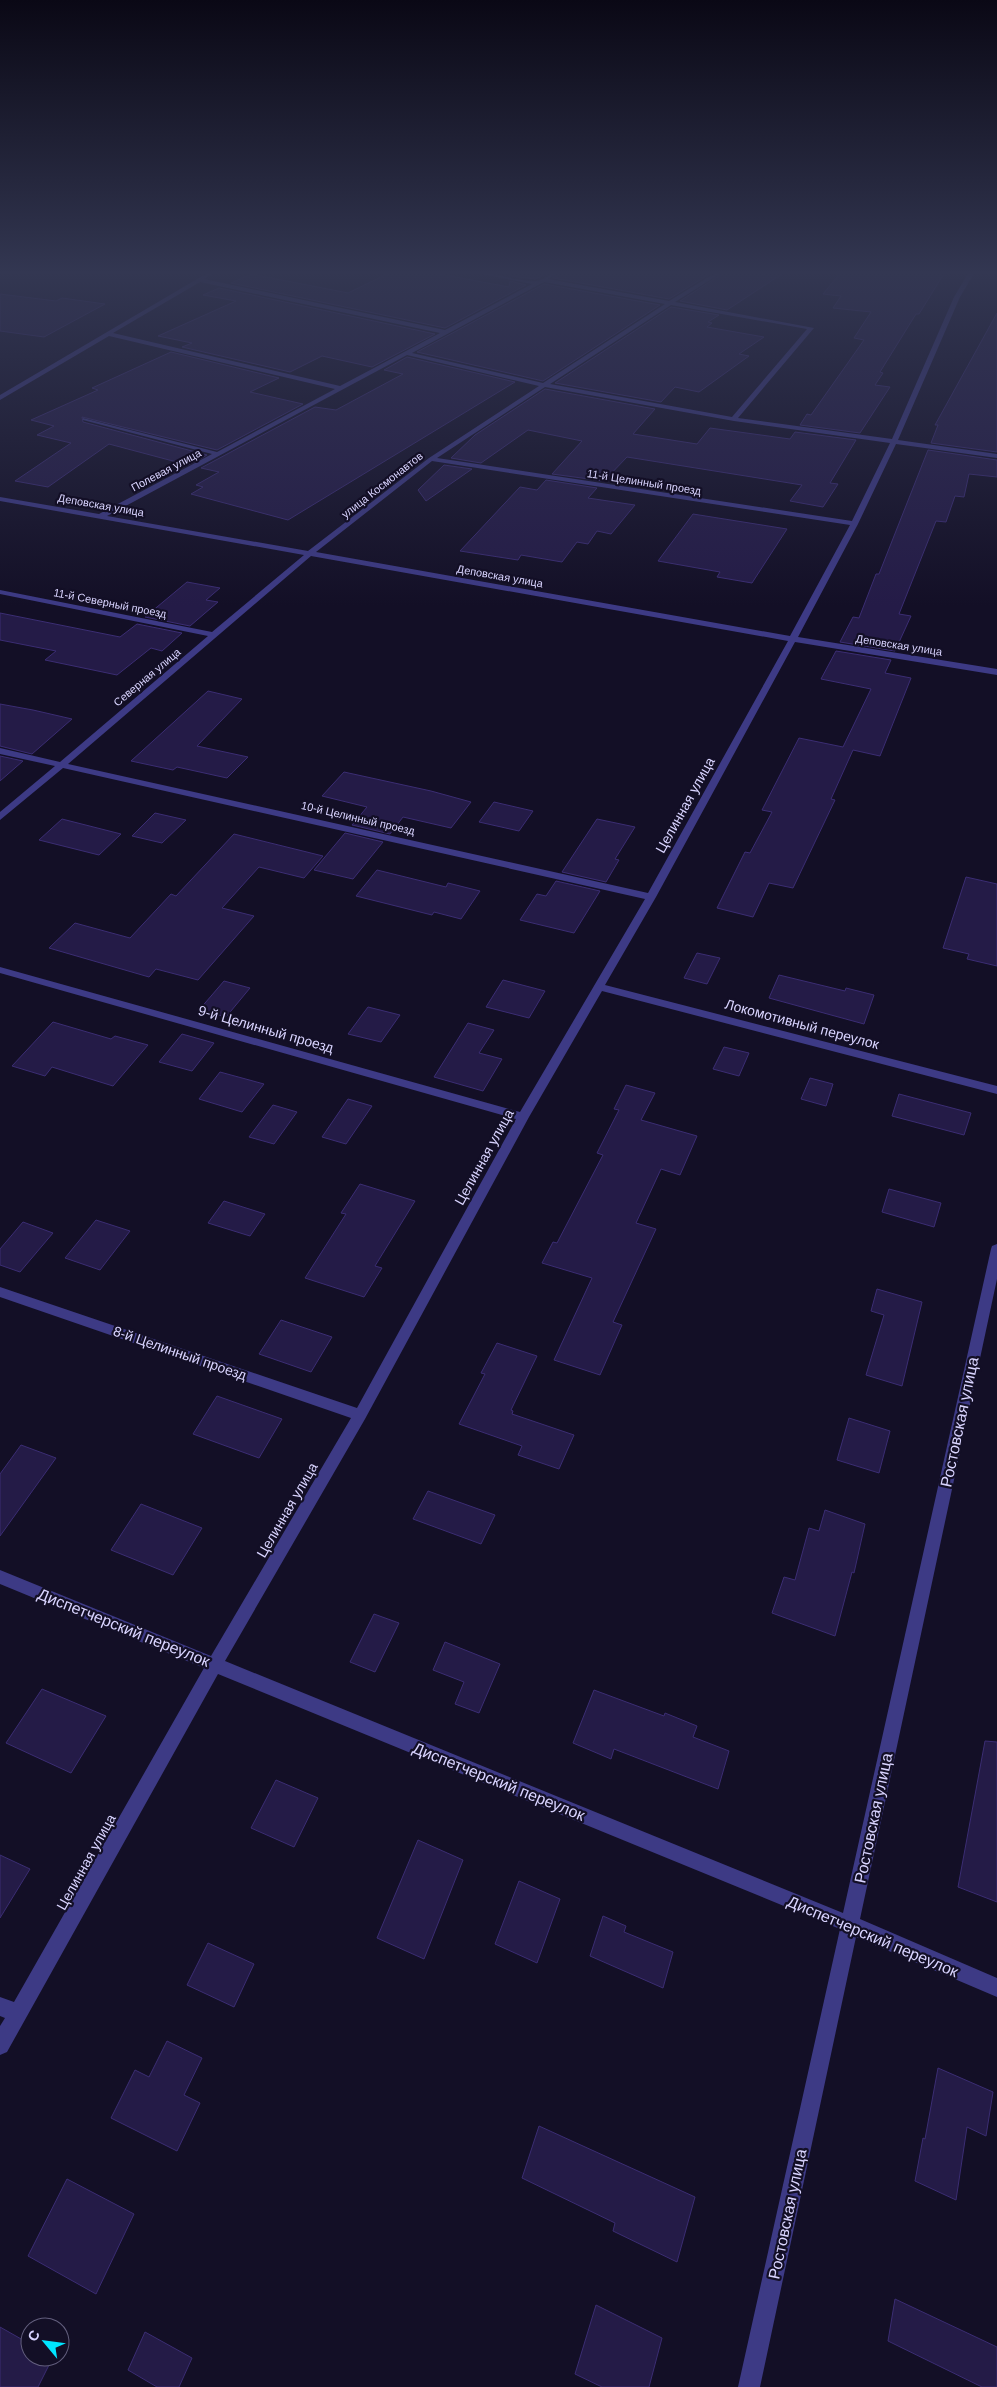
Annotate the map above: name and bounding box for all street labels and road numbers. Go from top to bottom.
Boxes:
street label: Полевая улица [129,446,204,493]
street label: улица Космонавтов [339,449,425,520]
street label: 11-й Целинный проезд [586,467,702,497]
street label: Деповская улица [57,492,146,519]
street label: Деповская улица [456,563,545,590]
street label: 11-й Северный проезд [53,586,168,620]
street label: Деповская улица [855,632,944,658]
street label: Северная улица [111,645,183,708]
street label: Целинная улица [652,754,718,856]
street label: 10-й Целинный проезд [300,799,416,837]
street label: Локомотивный переулок [723,996,882,1053]
street label: 9-й Целинный проезд [197,1002,335,1056]
street label: Целинная улица [451,1106,517,1208]
street label: 8-й Целинный проезд [111,1323,249,1383]
street label: Ростовская улица [937,1355,982,1489]
street label: Целинная улица [253,1460,321,1560]
street label: Диспетчерский переулок [35,1585,213,1670]
street label: Диспетчерский переулок [410,1739,588,1824]
street label: Ростовская улица [851,1751,896,1885]
street label: Целинная улица [53,1811,119,1913]
street label: Диспетчерский переулок [785,1893,962,1981]
street label: Ростовская улица [765,2147,810,2281]

